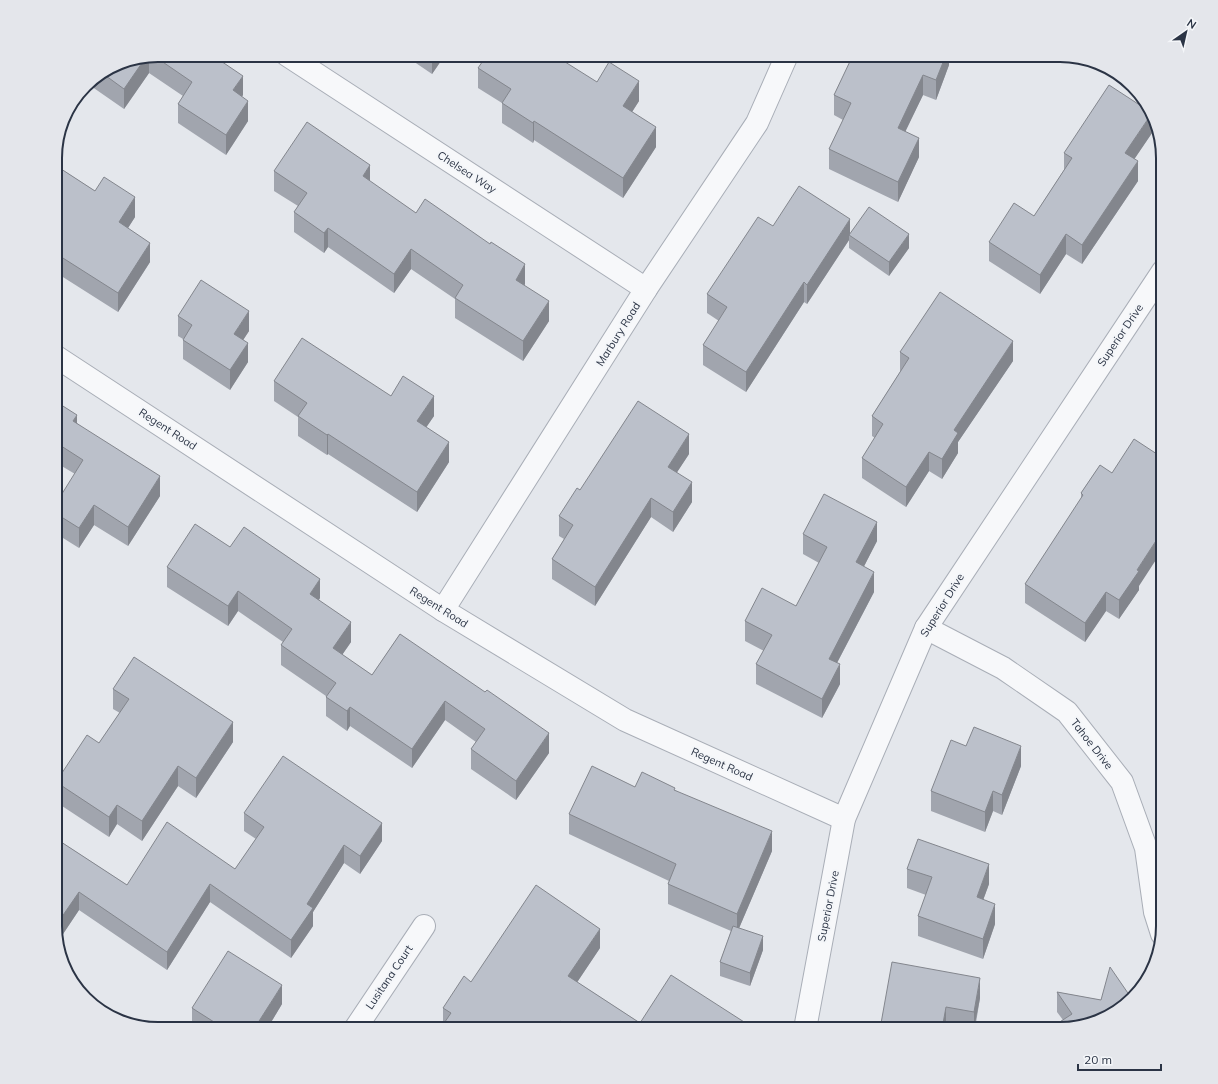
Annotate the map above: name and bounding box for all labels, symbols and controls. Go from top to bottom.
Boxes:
north arrow [1166,12,1206,52]
text: N [1184,16,1199,32]
street label: Chelsea Way [435,148,499,196]
street label: Marbury Road [593,299,643,369]
street label: Superior Drive [1094,301,1146,369]
street label: Regent Road [136,405,200,453]
street label: Superior Drive [917,571,967,639]
street label: Regent Road [407,584,471,630]
street label: Tahoe Drive [1068,716,1116,772]
street label: Regent Road [689,744,755,784]
street label: Superior Drive [814,869,842,943]
street label: Lusitana Court [362,942,416,1012]
scale bar [1078,1046,1161,1072]
text: 20 m [1084,1052,1112,1067]

